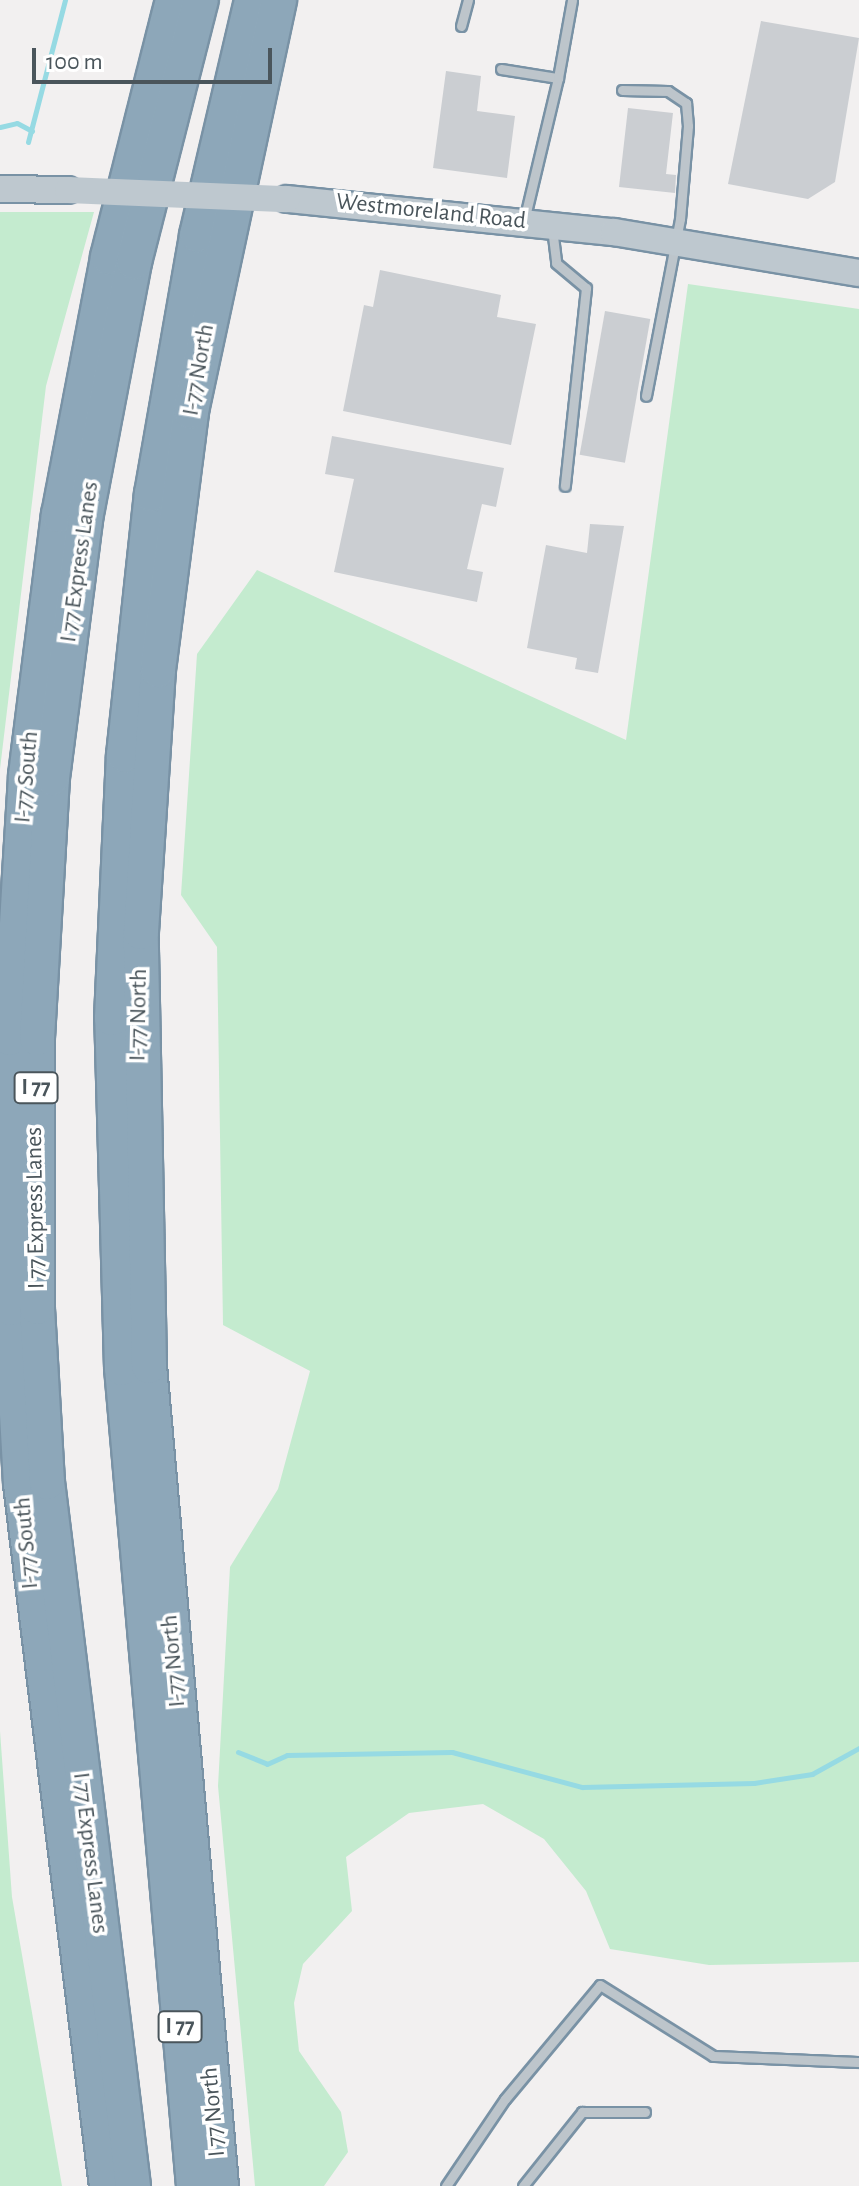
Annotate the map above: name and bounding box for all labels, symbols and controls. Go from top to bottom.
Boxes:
scale bar [36,32,276,82]
text: 100 m [46,50,103,74]
street label: Westmoreland Road [335,188,527,236]
street label: I-77 North [177,322,221,418]
street label: I 77 Express Lanes [54,480,106,644]
street label: I-77 South [9,730,45,824]
street label: I-77 North [124,969,154,1061]
road number: I 77 [12,1070,60,1106]
street label: I 77 Express Lanes [20,1127,52,1289]
street label: I-77 South [9,1496,45,1590]
street label: I-77 North [156,1614,192,1708]
street label: I 77 Express Lanes [66,1771,114,1935]
road number: I 77 [156,2009,204,2045]
street label: I 77 North [196,2066,232,2158]

